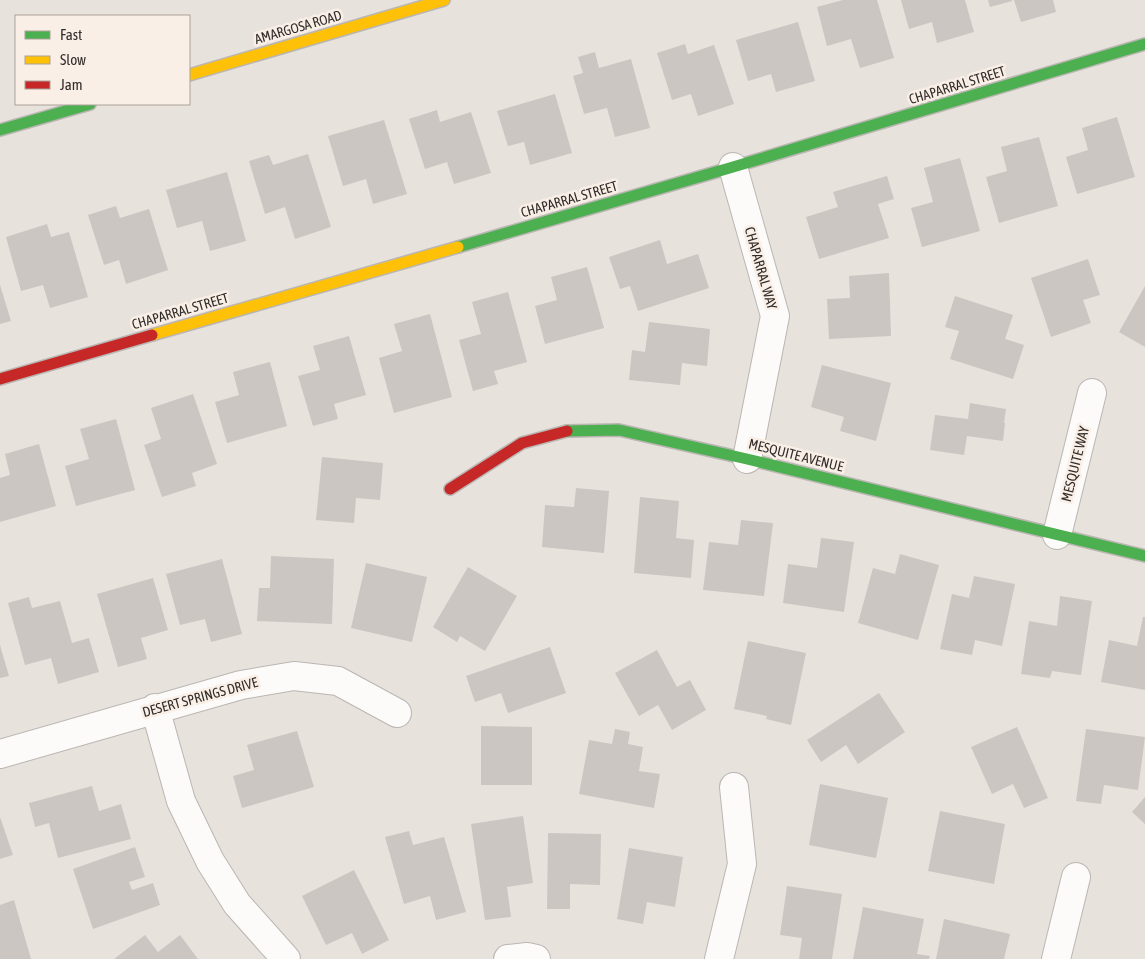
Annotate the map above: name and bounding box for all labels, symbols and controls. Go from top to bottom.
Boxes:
street label: AMARGOSA ROAD [253,7,344,47]
legend [15,15,190,105]
text: Fast [60,26,82,43]
text: Slow [60,51,86,68]
street label: CHAPARRAL STREET [907,63,1007,107]
text: Jam [60,76,83,93]
street label: CHAPARRAL STREET [519,178,619,220]
street label: CHAPARRAL WAY [742,225,781,312]
street label: CHAPARRAL STREET [130,290,230,332]
street label: MESQUITE WAY [1058,424,1092,504]
street label: MESQUITE AVENUE [747,435,845,475]
street label: DESERT SPRINGS DRIVE [141,674,259,720]

